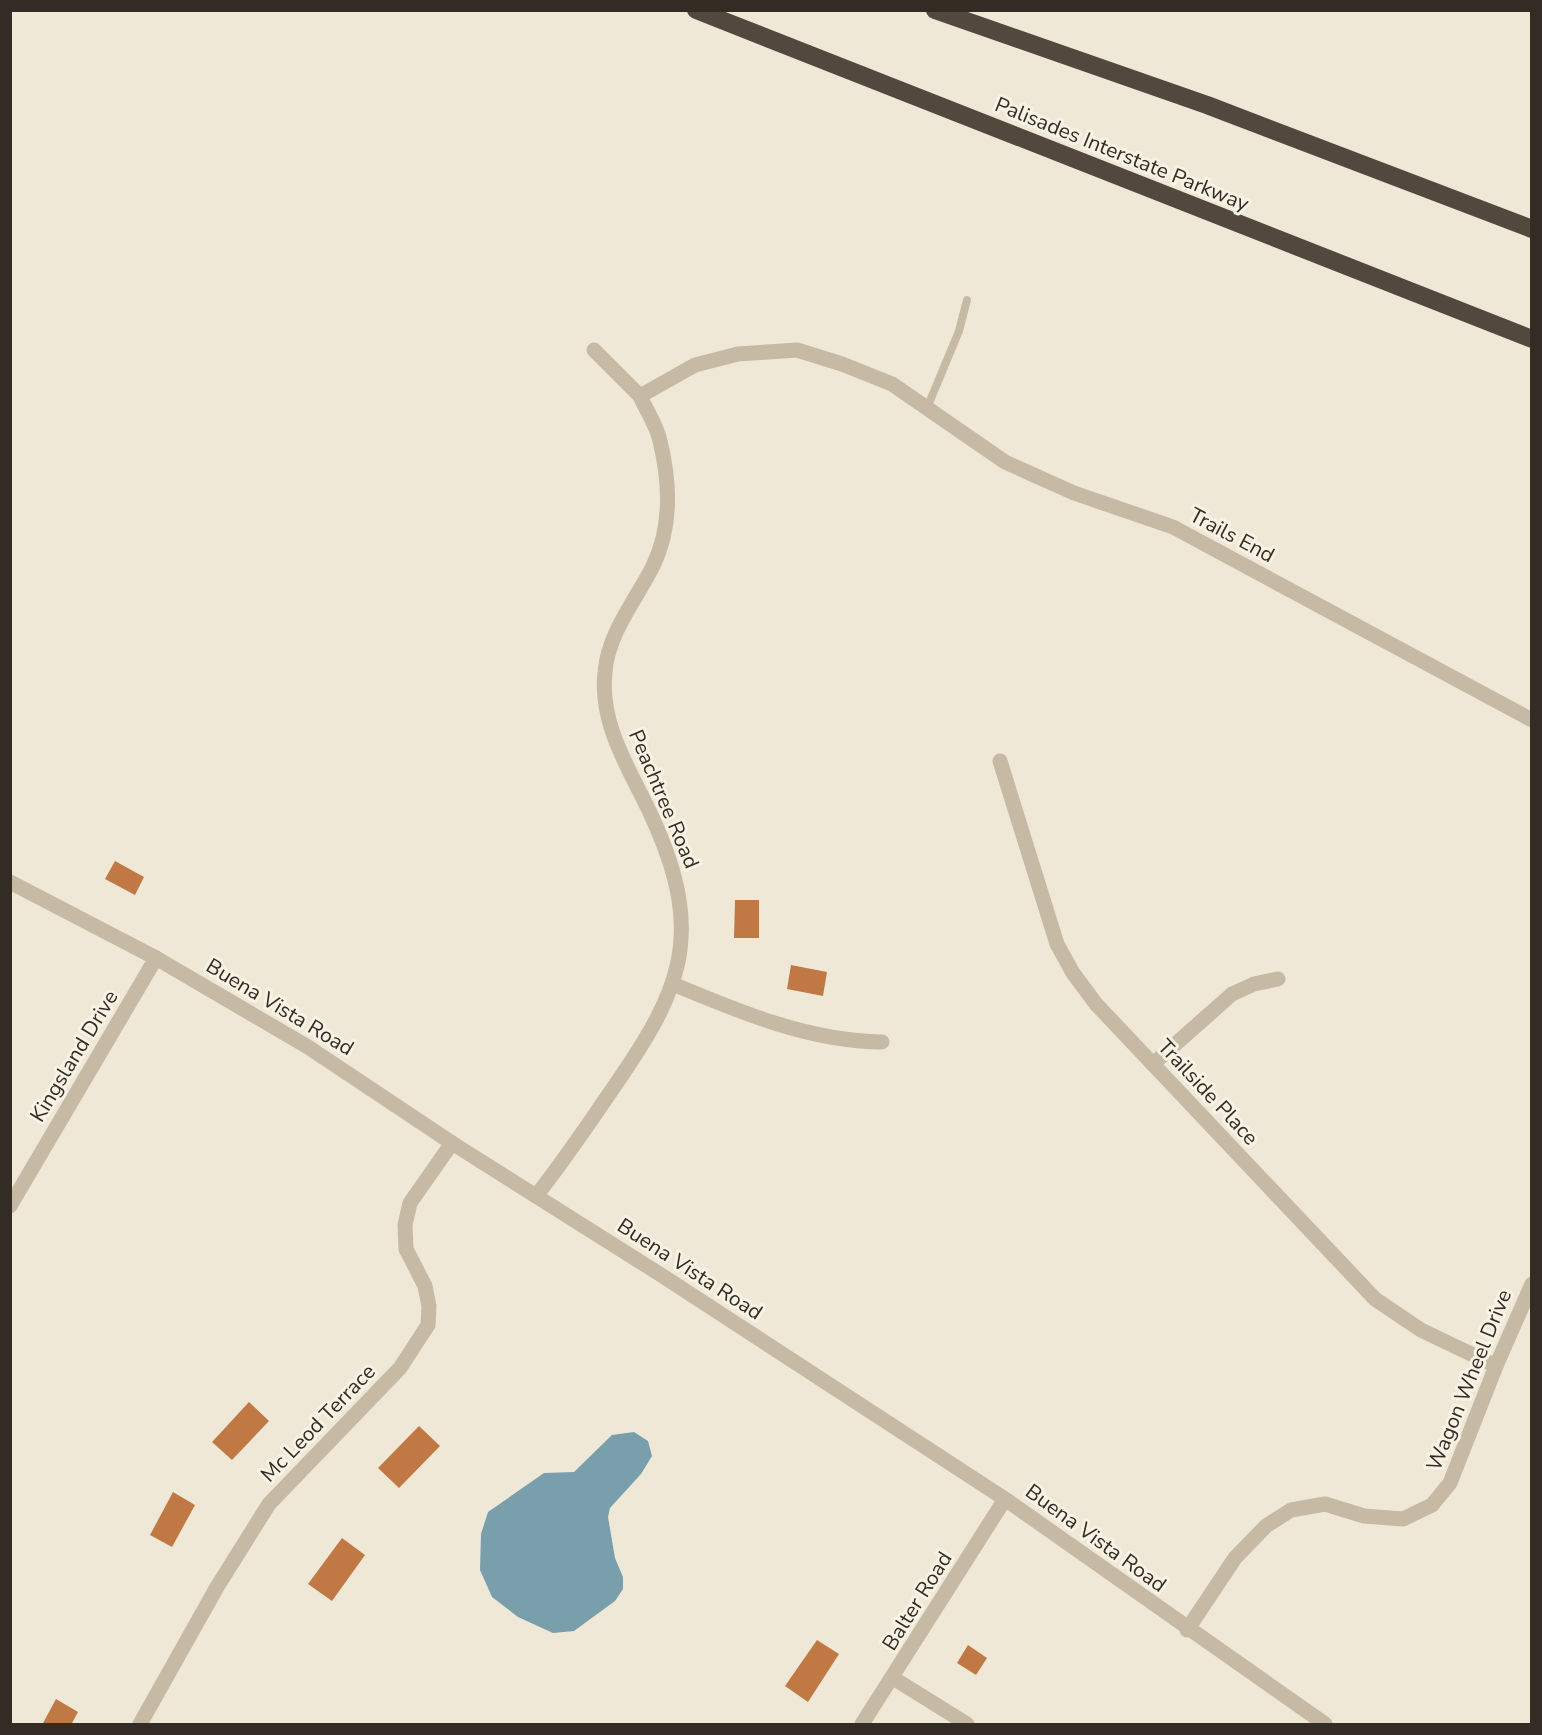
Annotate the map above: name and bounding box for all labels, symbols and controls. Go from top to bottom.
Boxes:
street label: Palisades Interstate Parkway [991,90,1253,218]
street label: Trails End [1185,501,1279,569]
street label: Peachtree Road [622,725,706,873]
street label: Buena Vista Road [201,952,359,1062]
street label: Kingsland Drive [24,985,124,1127]
street label: Trailside Place [1151,1033,1265,1151]
street label: Buena Vista Road [612,1212,768,1326]
street label: Wagon Wheel Drive [1420,1285,1518,1475]
street label: Mc Leod Terrace [255,1358,381,1488]
street label: Buena Vista Road [1020,1477,1172,1599]
street label: Balter Road [876,1546,958,1656]

